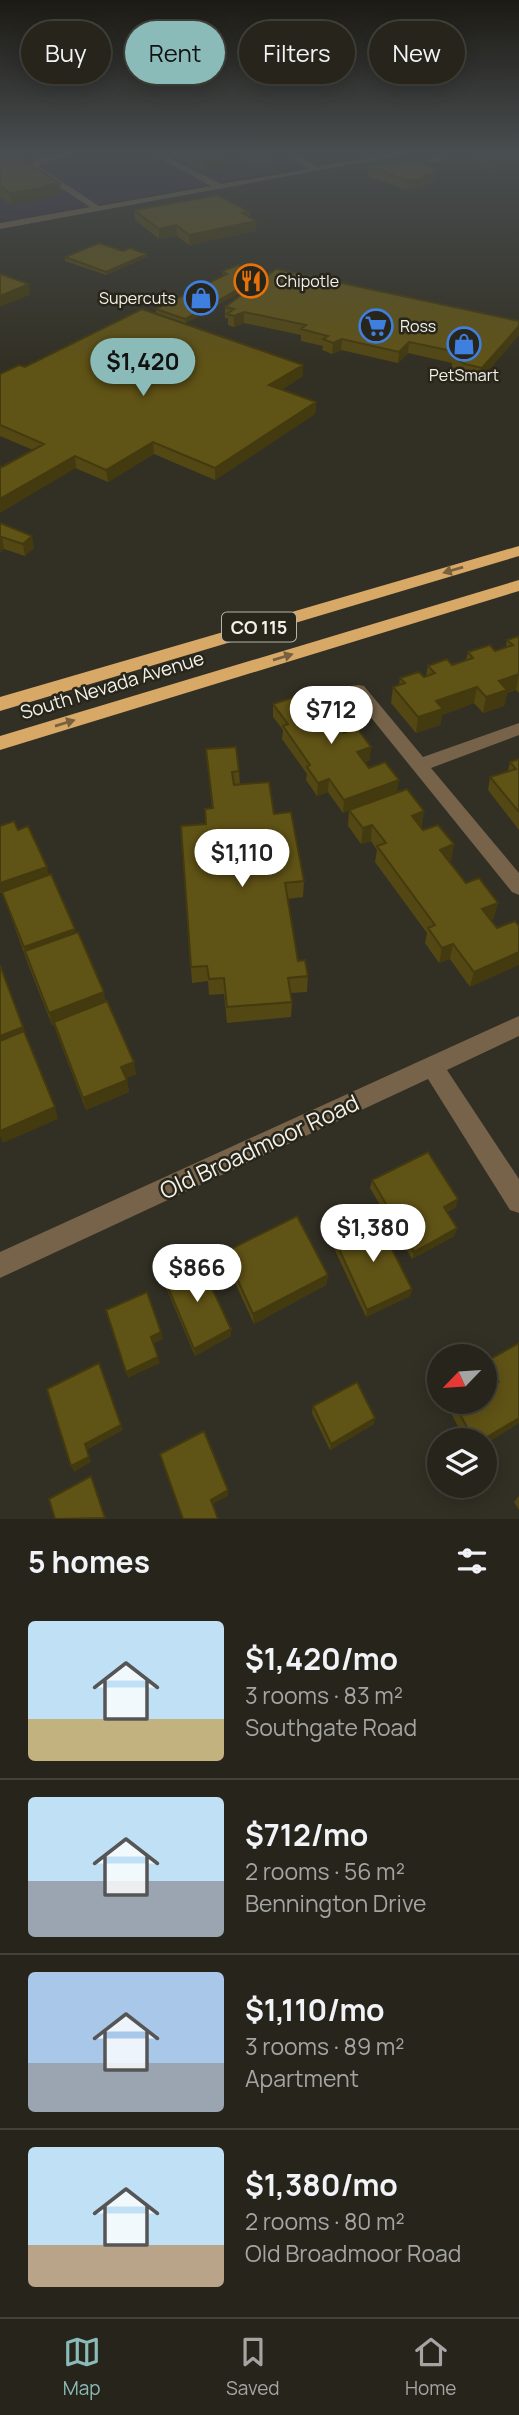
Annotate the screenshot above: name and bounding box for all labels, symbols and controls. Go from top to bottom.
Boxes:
chip: Buy [21,21,111,84]
chip: Rent [125,21,225,84]
chip: Filters [239,21,355,84]
chip: New [369,21,465,84]
restaurant icon: Chipotle [232,262,270,300]
place label: Chipotle [276,270,339,292]
shop icon: Supercuts [182,279,220,317]
place label: Supercuts [99,287,176,309]
supermarket icon: Ross [357,307,395,345]
place label: Ross [400,315,436,337]
shop icon: PetSmart [445,325,483,363]
pin: $1,420 [86,338,200,398]
text: $1,420 [106,345,180,377]
place label: PetSmart [429,364,499,386]
one-way arrow [443,565,464,575]
road number: CO 115 [222,612,296,642]
street label: South Nevada Avenue [17,645,207,725]
one-way arrow [273,651,294,661]
pin: $712 [290,686,372,746]
text: $712 [306,693,356,725]
one-way arrow [55,718,76,728]
pin: $1,110 [185,830,299,889]
text: $1,110 [210,836,274,868]
street label: Old Broadmoor Road [154,1086,364,1206]
pin: $1,380 [316,1204,430,1264]
text: $1,380 [336,1211,410,1243]
pin: $866 [156,1244,238,1304]
text: $866 [168,1251,226,1283]
north arrow [427,1344,497,1414]
map controls [427,1344,497,1498]
button: layers [427,1428,497,1498]
text: 5 homes [28,1541,150,1582]
icon: filters [453,1542,491,1580]
text: $1,420/mo [245,1638,398,1679]
icon: home [84,1649,168,1733]
text: 3 rooms · 83 m² [245,1679,403,1711]
text: Southgate Road [245,1711,417,1743]
text: $712/mo [245,1814,368,1855]
icon: home [84,1825,168,1909]
text: 2 rooms · 56 m² [245,1855,405,1887]
text: Bennington Drive [245,1887,427,1919]
text: $1,110/mo [245,1989,385,2030]
icon: home [84,2000,168,2084]
text: 3 rooms · 89 m² [245,2030,405,2062]
text: Apartment [245,2062,359,2094]
text: $1,380/mo [245,2164,398,2205]
icon: home [84,2175,168,2259]
text: 2 rooms · 80 m² [245,2205,405,2237]
text: Old Broadmoor Road [245,2237,461,2269]
tab: Map [63,2333,101,2401]
tab: Saved [226,2333,280,2401]
tab: Home [405,2333,456,2401]

